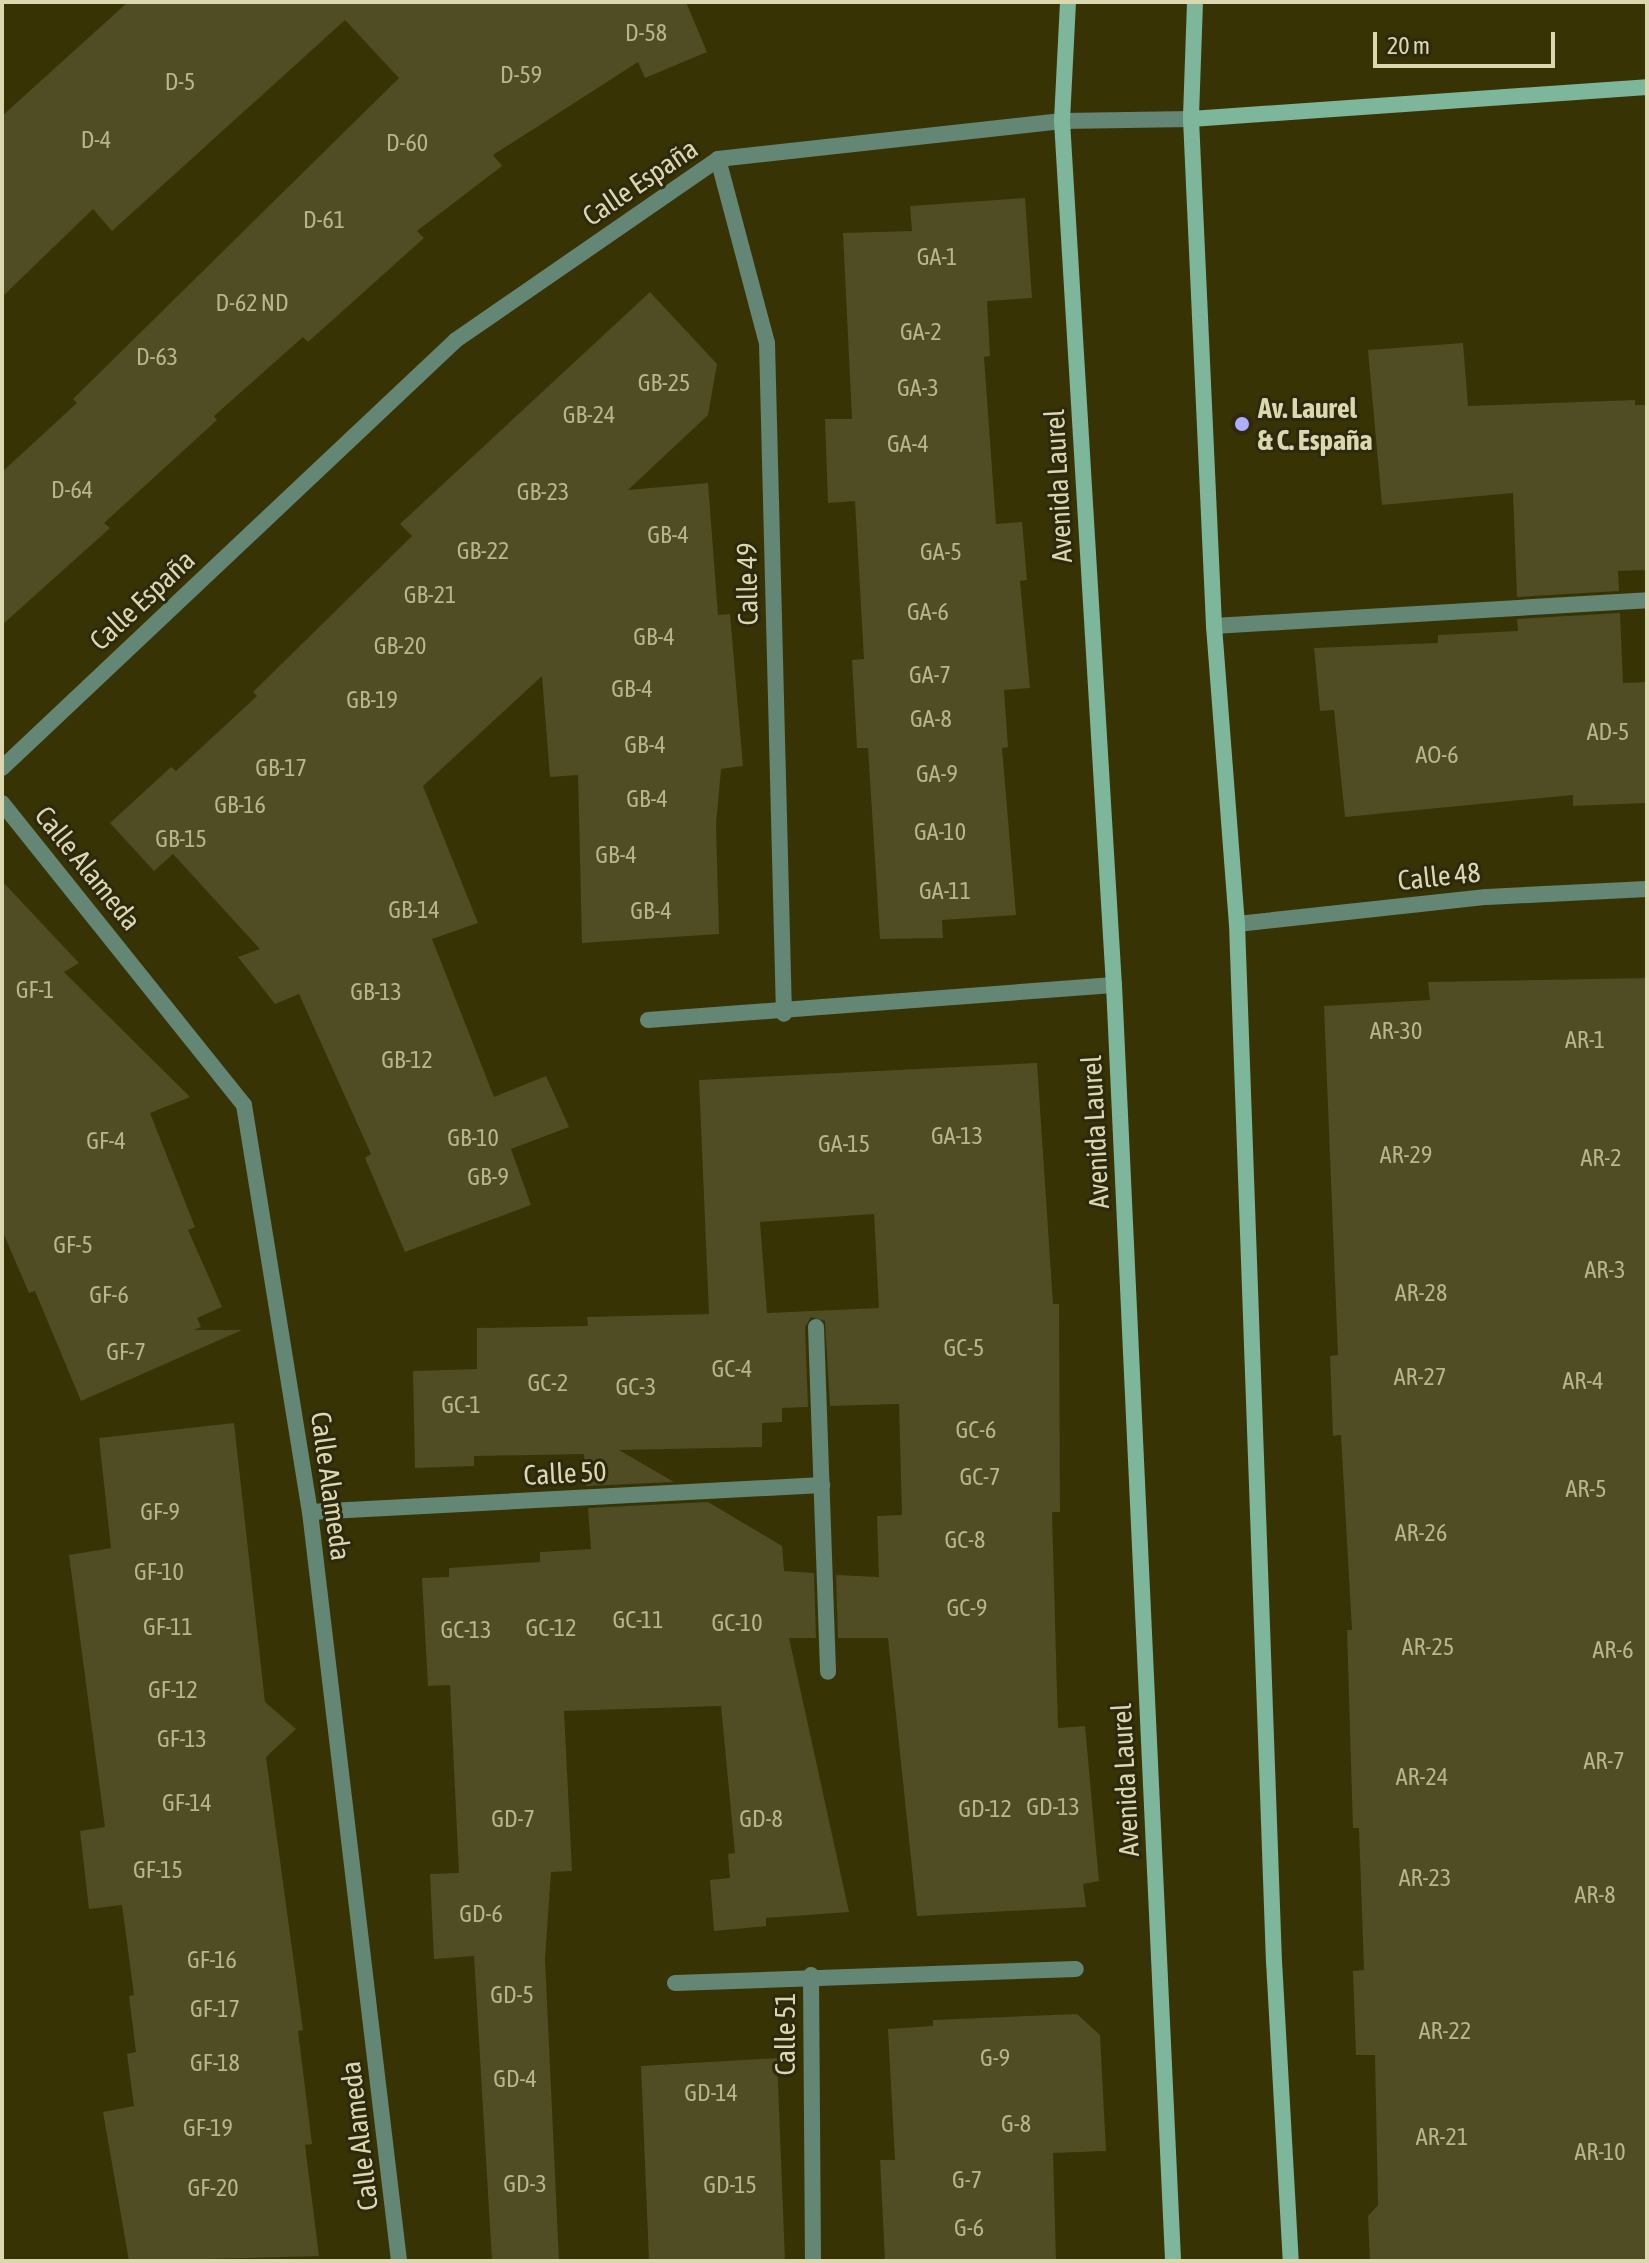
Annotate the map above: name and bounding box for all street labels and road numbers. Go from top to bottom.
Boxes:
street label: Calle España [576,131,704,233]
street label: Avenida Laurel [1037,408,1079,564]
street label: Calle 49 [729,542,765,626]
street label: Calle España [82,543,202,657]
street label: Calle Alameda [28,799,148,937]
street label: Calle 48 [1396,855,1482,897]
street label: Avenida Laurel [1074,1054,1116,1210]
street label: Calle Alameda [304,1409,358,1563]
street label: Calle 50 [523,1454,607,1492]
street label: Avenida Laurel [1104,1702,1146,1858]
street label: Calle 51 [768,1992,802,2076]
street label: Calle Alameda [333,2060,385,2212]

